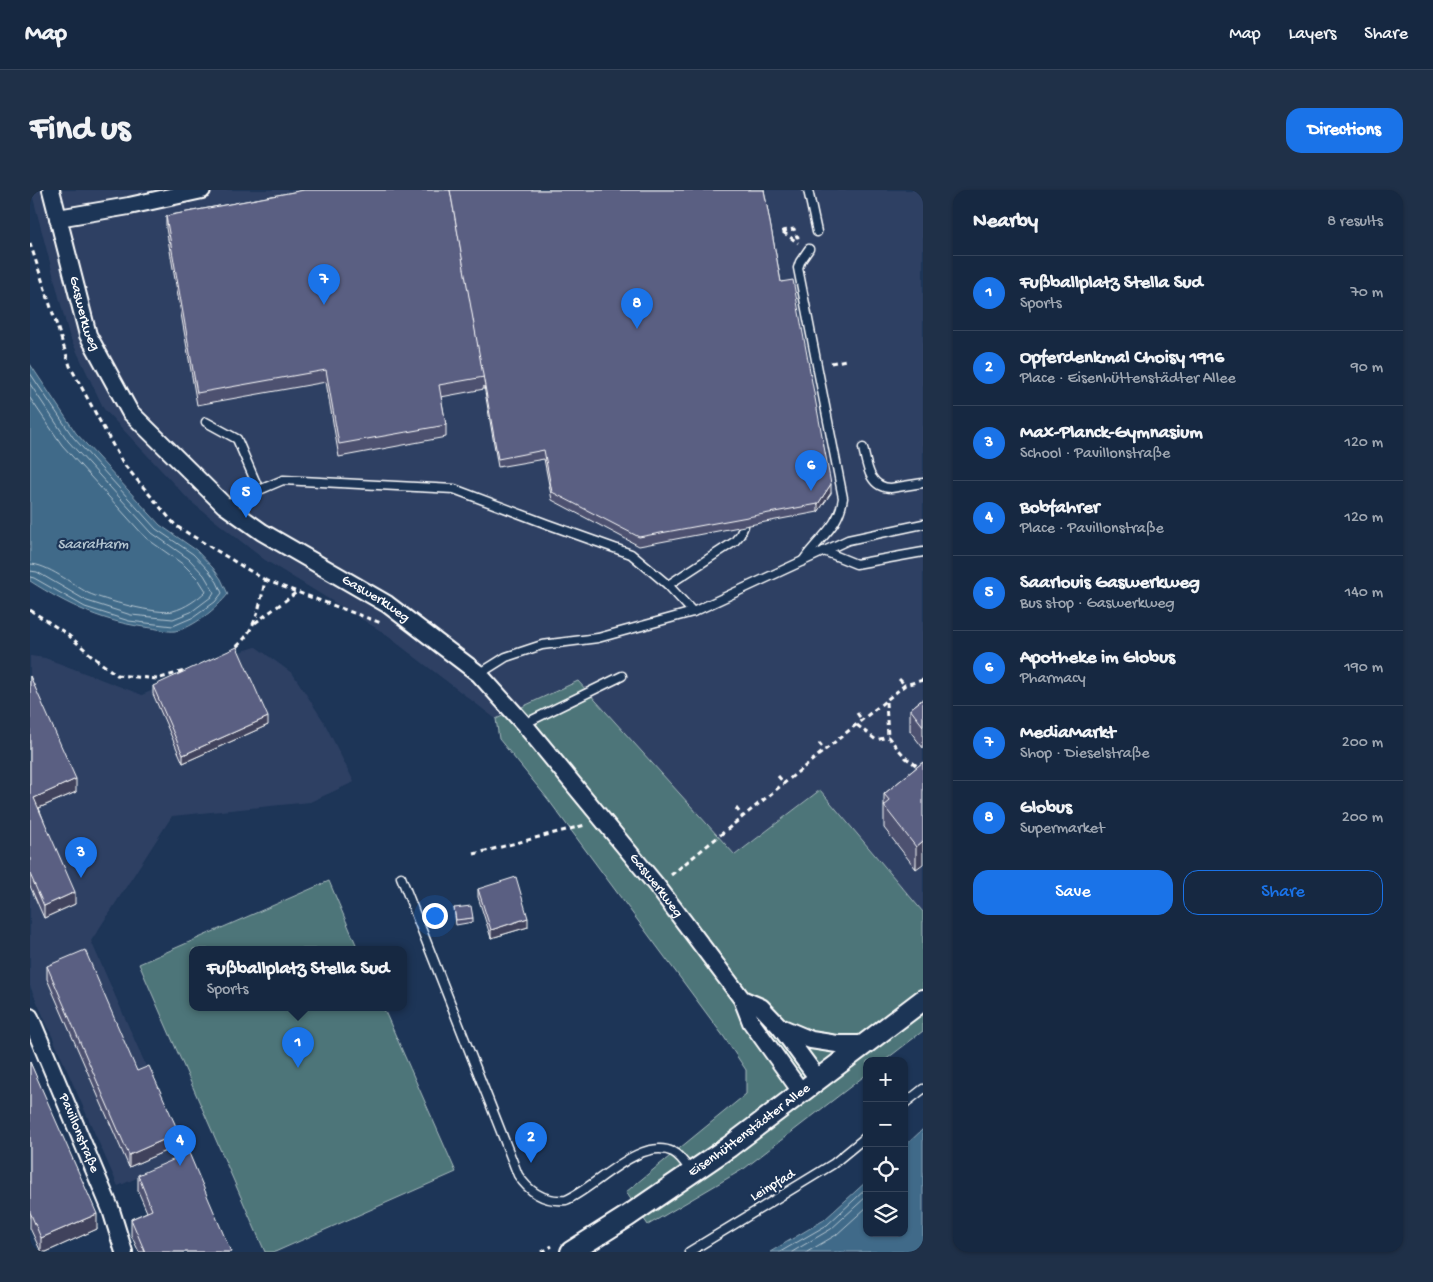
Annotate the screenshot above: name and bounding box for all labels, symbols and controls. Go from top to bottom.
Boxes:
text: Map [25,20,67,49]
text: Map [1229,24,1261,45]
text: Layers [1289,24,1336,45]
text: Share [1364,24,1408,45]
button: Directions [1286,108,1403,153]
text: Find us [30,110,130,151]
text: Nearby [973,210,1038,235]
text: 8 results [1327,213,1383,232]
pin: 7 [308,264,340,305]
text: Fußballplatz Stella Sud [1020,272,1203,295]
street label: Gaswerkweg [65,275,104,354]
text: 1 [986,284,992,303]
text: 70 m [1350,284,1383,303]
pin: 8 [621,288,653,329]
text: Sports [1020,295,1062,314]
text: Opferdenkmal Choisy 1916 [1020,347,1224,370]
text: 2 [985,359,993,378]
text: 90 m [1351,359,1383,378]
text: Place · Eisenhüttenstädter Allee [1020,370,1236,389]
text: Max-Planck-Gymnasium [1020,422,1203,445]
text: 3 [985,434,993,453]
text: 120 m [1344,434,1383,453]
text: School · Pavillonstraße [1020,445,1170,464]
pin: 6 [795,450,827,491]
pin: 5 [230,477,262,518]
text: Bobfahrer [1020,497,1099,520]
text: 4 [985,509,993,528]
text: 120 m [1344,509,1383,528]
text: Place · Pavillonstraße [1020,520,1164,539]
water label: Saaraltarm [58,536,129,554]
street label: Gaswerkweg [339,571,413,627]
text: Saarlouis Gaswerkweg [1020,572,1200,595]
text: 5 [985,584,993,603]
text: 140 m [1345,584,1383,603]
text: Bus stop · Gaswerkweg [1020,595,1175,614]
text: Apotheke im Globus [1020,647,1175,670]
text: 6 [985,659,993,678]
text: 190 m [1344,659,1383,678]
text: Pharmacy [1020,670,1086,689]
text: MediaMarkt [1020,722,1115,745]
text: 7 [985,734,993,753]
text: 200 m [1342,734,1383,753]
text: Shop · Dieselstraße [1020,745,1150,764]
text: Globus [1020,797,1072,820]
text: 8 [985,809,993,828]
text: 200 m [1342,809,1383,828]
text: Supermarket [1020,820,1105,839]
pin: 3 [65,837,97,878]
street label: Gaswerkweg [625,850,686,921]
button: Save [973,870,1173,915]
button: Share [1183,870,1383,915]
your location [422,903,448,929]
popup [189,946,407,1011]
text: Fußballplatz Stella Sud [207,958,389,981]
text: Sports [207,981,248,1000]
pin: 1 [282,1027,314,1068]
map controls [863,1057,908,1237]
button: + [863,1057,908,1102]
street label: Eisenhüttenstädter Allee [685,1079,814,1181]
street label: Pavillonstraße [54,1090,103,1176]
button: − [863,1102,908,1147]
pin: 2 [515,1122,547,1163]
pin: 4 [164,1125,196,1166]
button: locate [863,1147,908,1192]
street label: Leinpfad [748,1165,800,1206]
button: layers [863,1192,908,1237]

